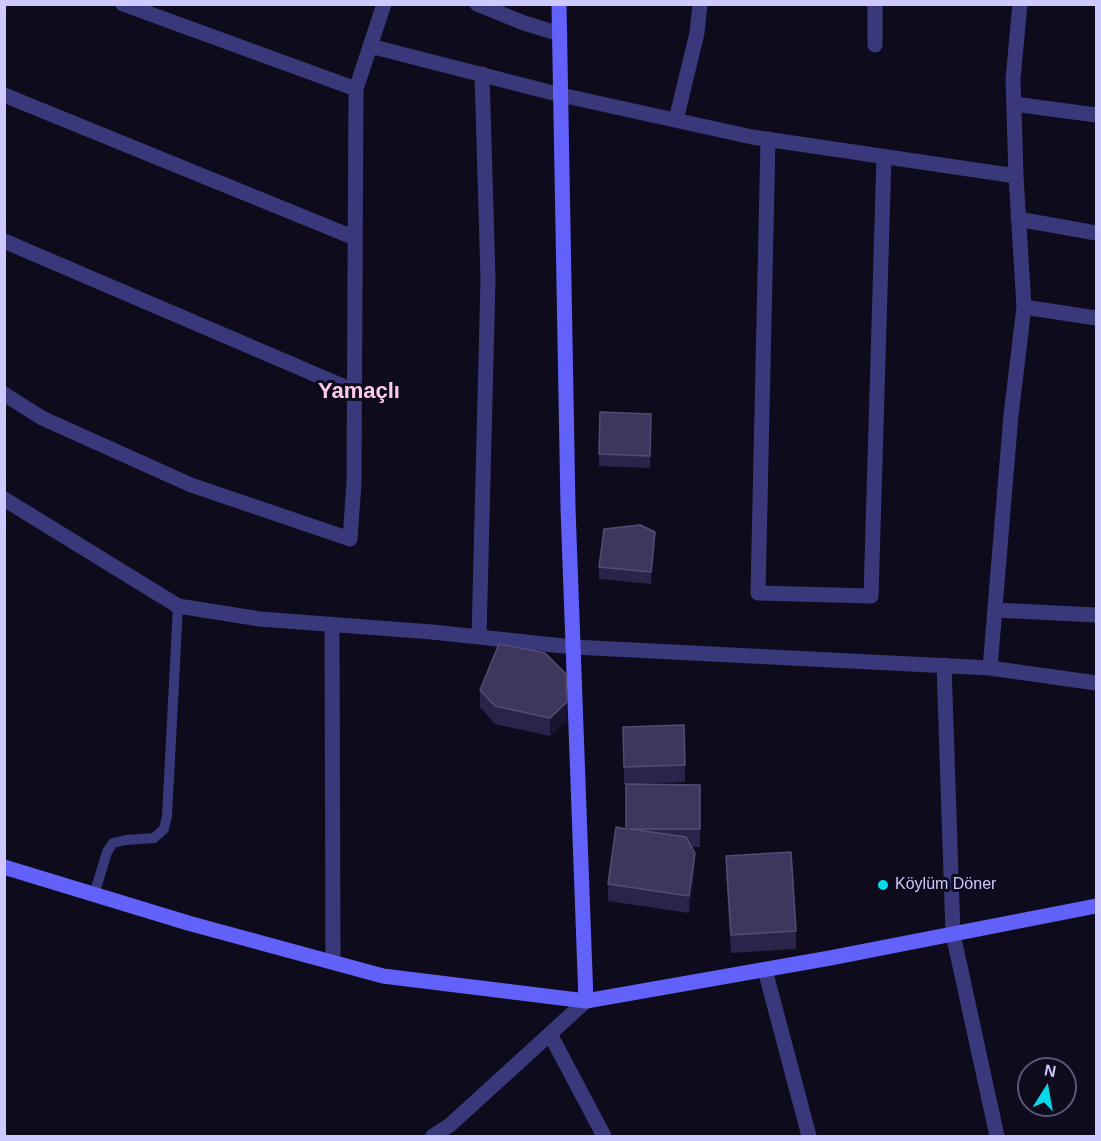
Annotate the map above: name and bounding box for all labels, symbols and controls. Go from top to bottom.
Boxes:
district label: Yamaçlı [318,379,400,405]
place label: Köylüm Döner [895,875,996,895]
marker: Köylüm Döner [876,878,890,892]
north arrow [1017,1057,1077,1117]
text: N [1043,1061,1057,1080]

